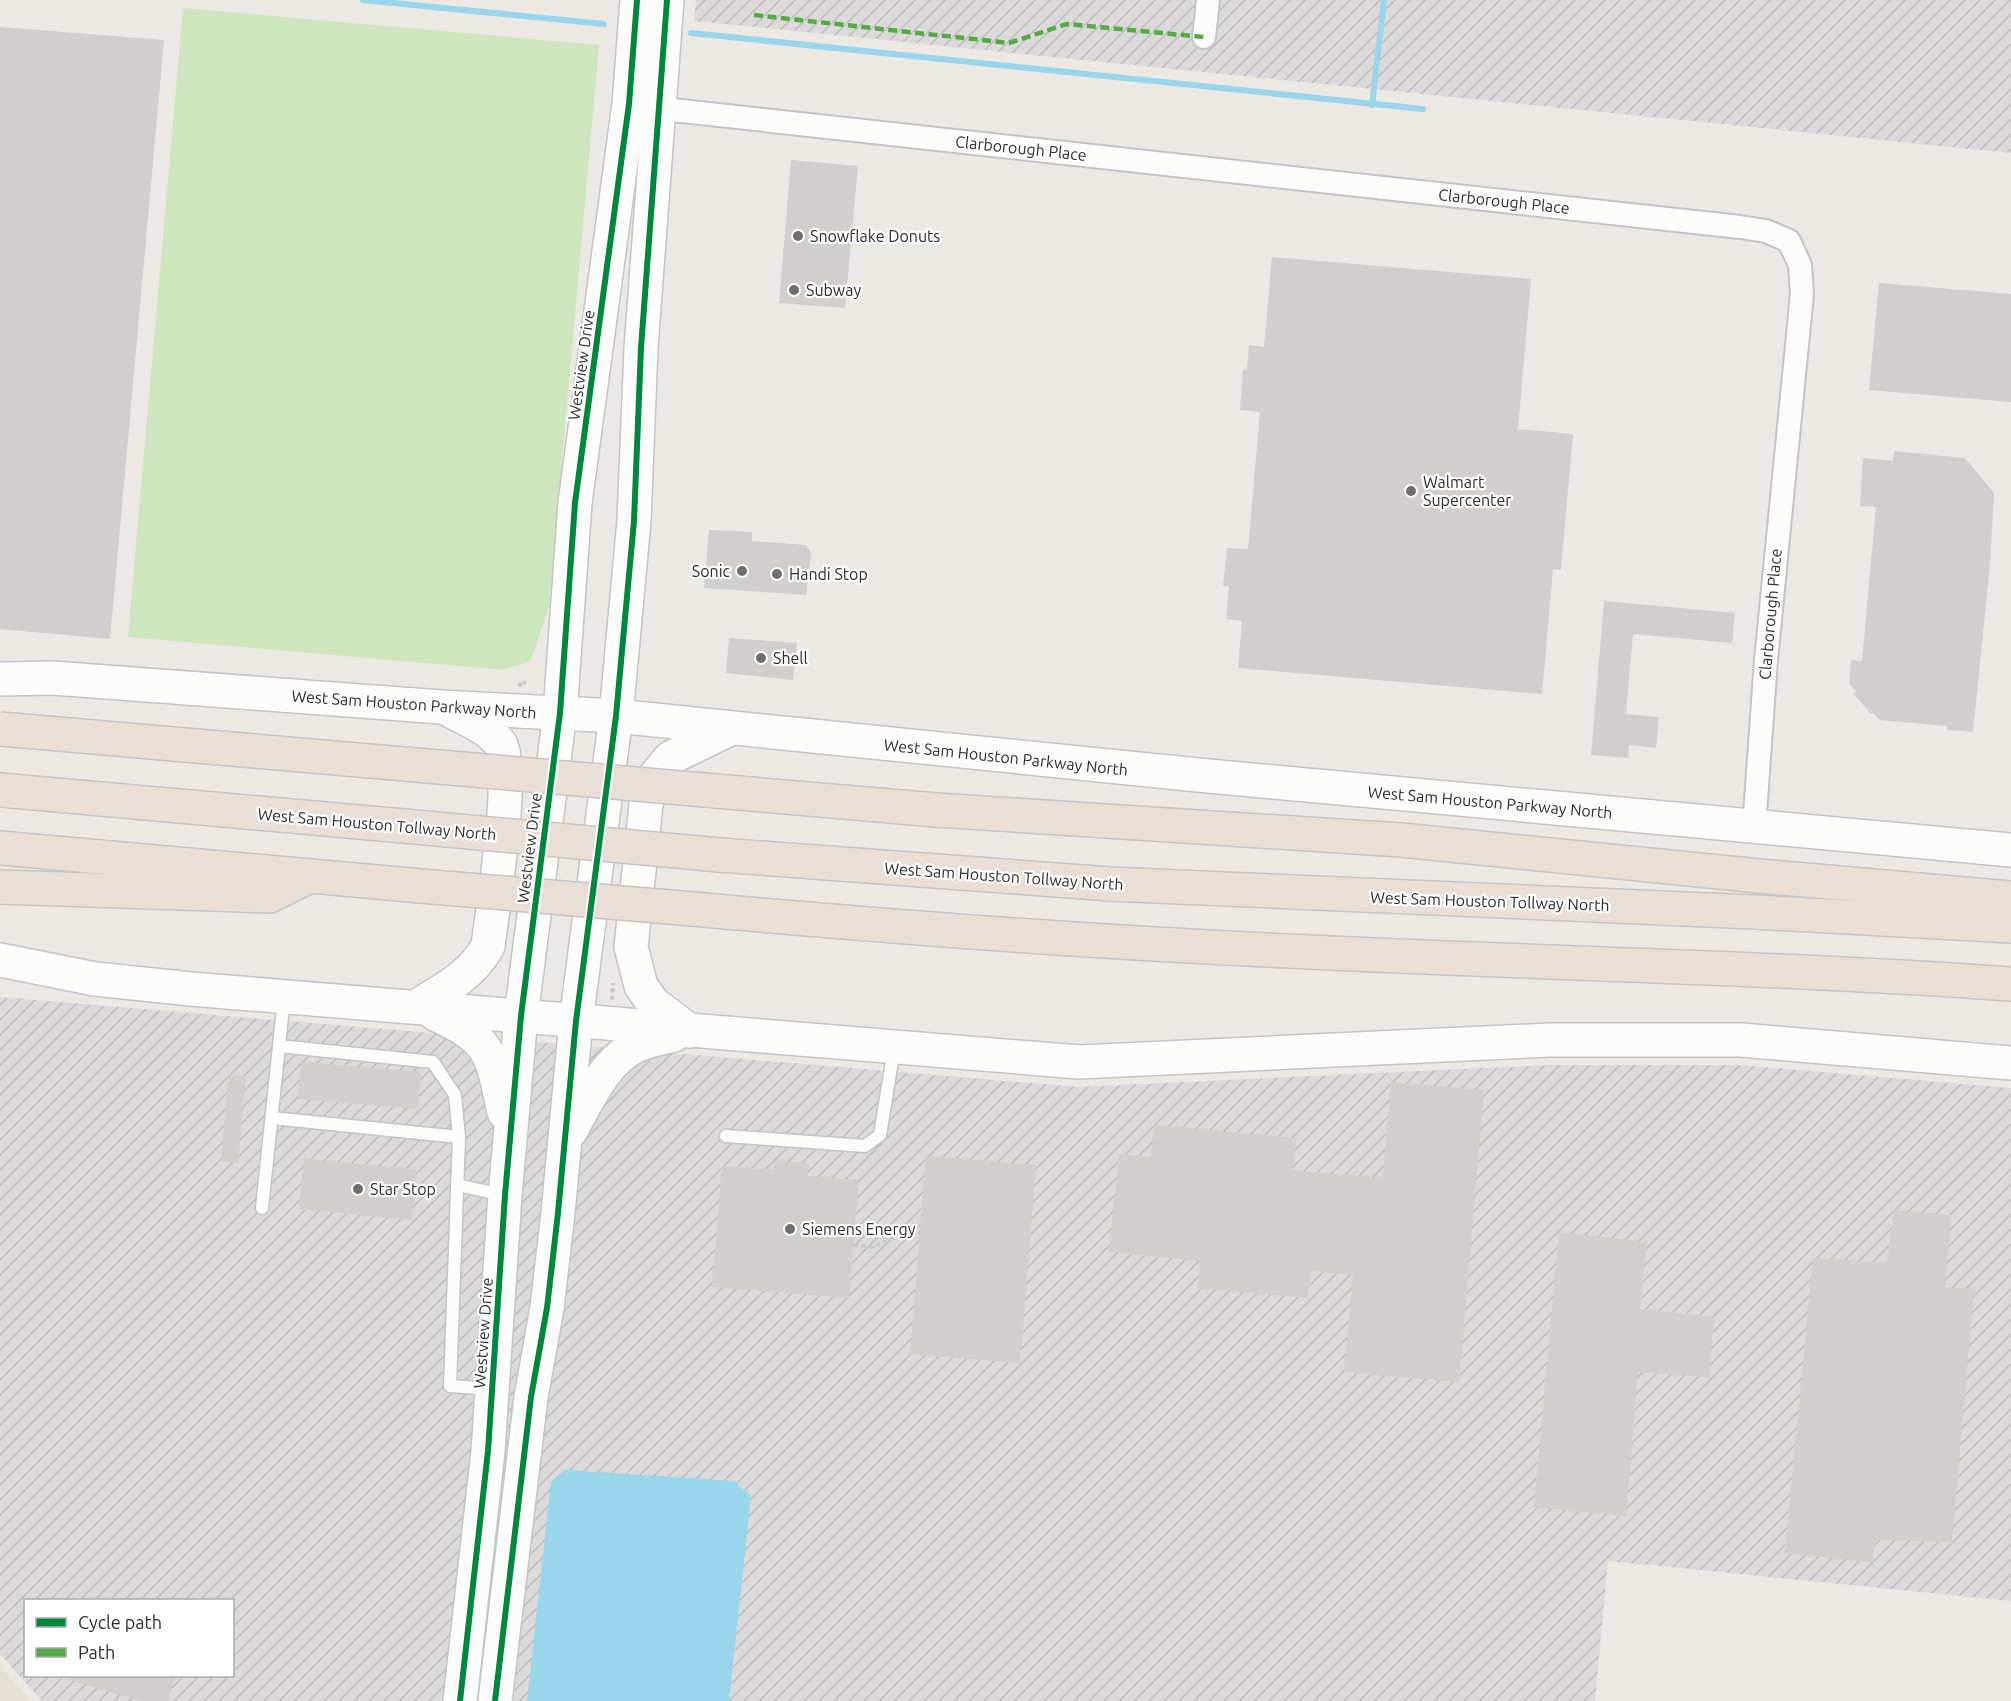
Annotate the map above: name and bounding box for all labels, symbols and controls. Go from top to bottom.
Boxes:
street label: Clarborough Place [955,132,1087,164]
street label: Clarborough Place [1438,185,1570,217]
place label: Snowflake Donuts [810,227,940,245]
marker: Snowflake Donuts [791,229,805,243]
place label: Subway [806,281,861,299]
marker: Subway [787,283,801,297]
street label: Westview Drive [564,309,598,421]
place label: Walmart Supercenter [1423,473,1511,509]
marker: Walmart Supercenter [1404,484,1418,498]
street label: Clarborough Place [1755,548,1785,680]
place label: Sonic [692,562,731,580]
marker: Sonic [735,564,749,578]
place label: Handi Stop [789,565,868,583]
marker: Handi Stop [770,567,784,581]
place label: Shell [773,649,808,667]
marker: Shell [754,651,768,665]
street label: West Sam Houston Parkway North [291,686,537,722]
street label: West Sam Houston Parkway North [883,735,1129,779]
street label: West Sam Houston Parkway North [1367,782,1613,822]
street label: Westview Drive [513,792,545,904]
street label: West Sam Houston Tollway North [257,805,497,843]
street label: West Sam Houston Tollway North [884,859,1124,893]
street label: West Sam Houston Tollway North [1370,888,1610,914]
place label: Star Stop [370,1180,436,1198]
marker: Star Stop [351,1182,365,1196]
place label: Siemens Energy [802,1220,916,1238]
marker: Siemens Energy [783,1222,797,1236]
street label: Westview Drive [470,1277,496,1389]
legend [24,1599,234,1677]
text: Cycle path [78,1612,162,1632]
text: Path [78,1642,115,1662]

